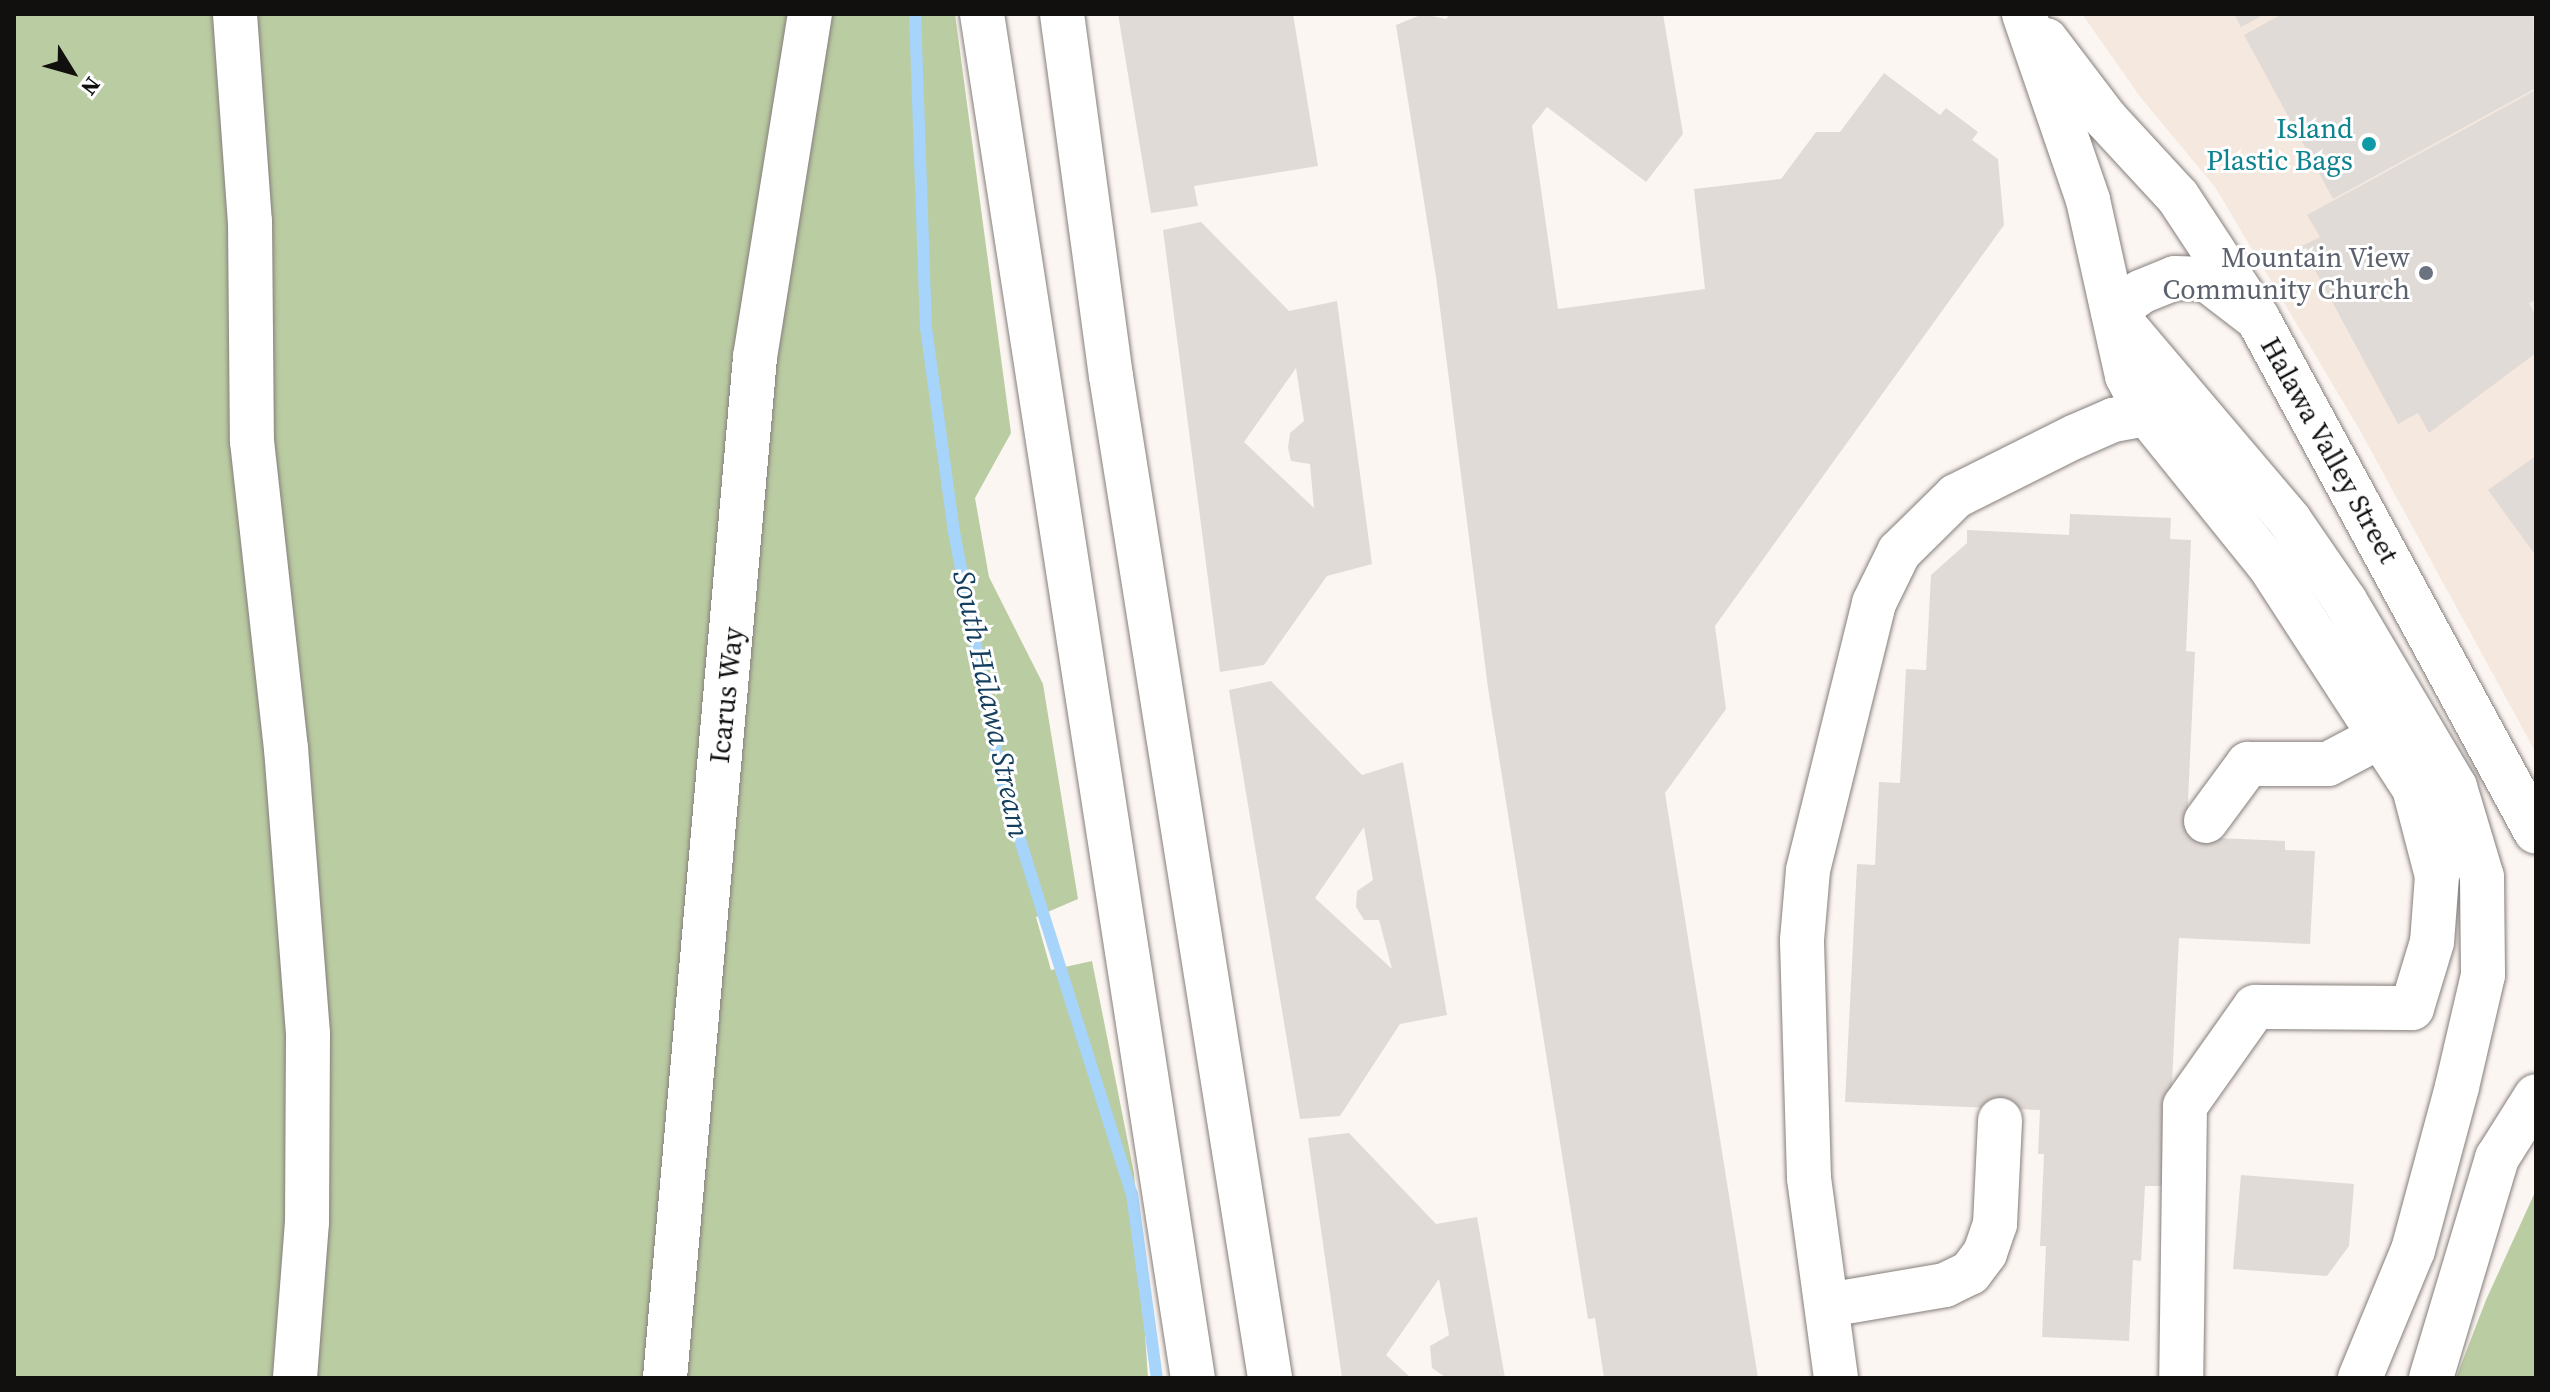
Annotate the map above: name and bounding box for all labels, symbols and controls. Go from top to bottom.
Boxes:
north arrow [32,32,112,112]
text: N [74,71,108,102]
place label: Island Plastic Bags [2206,111,2353,177]
marker: Island Plastic Bags [2360,135,2378,153]
place label: Mountain View Community Church [2163,240,2410,306]
marker: Mountain View Community Church [2417,264,2435,282]
street label: Halawa Valley Street [2254,331,2406,569]
water label: South Hālawa Stream [945,567,1037,841]
street label: Icarus Way [702,625,750,765]

